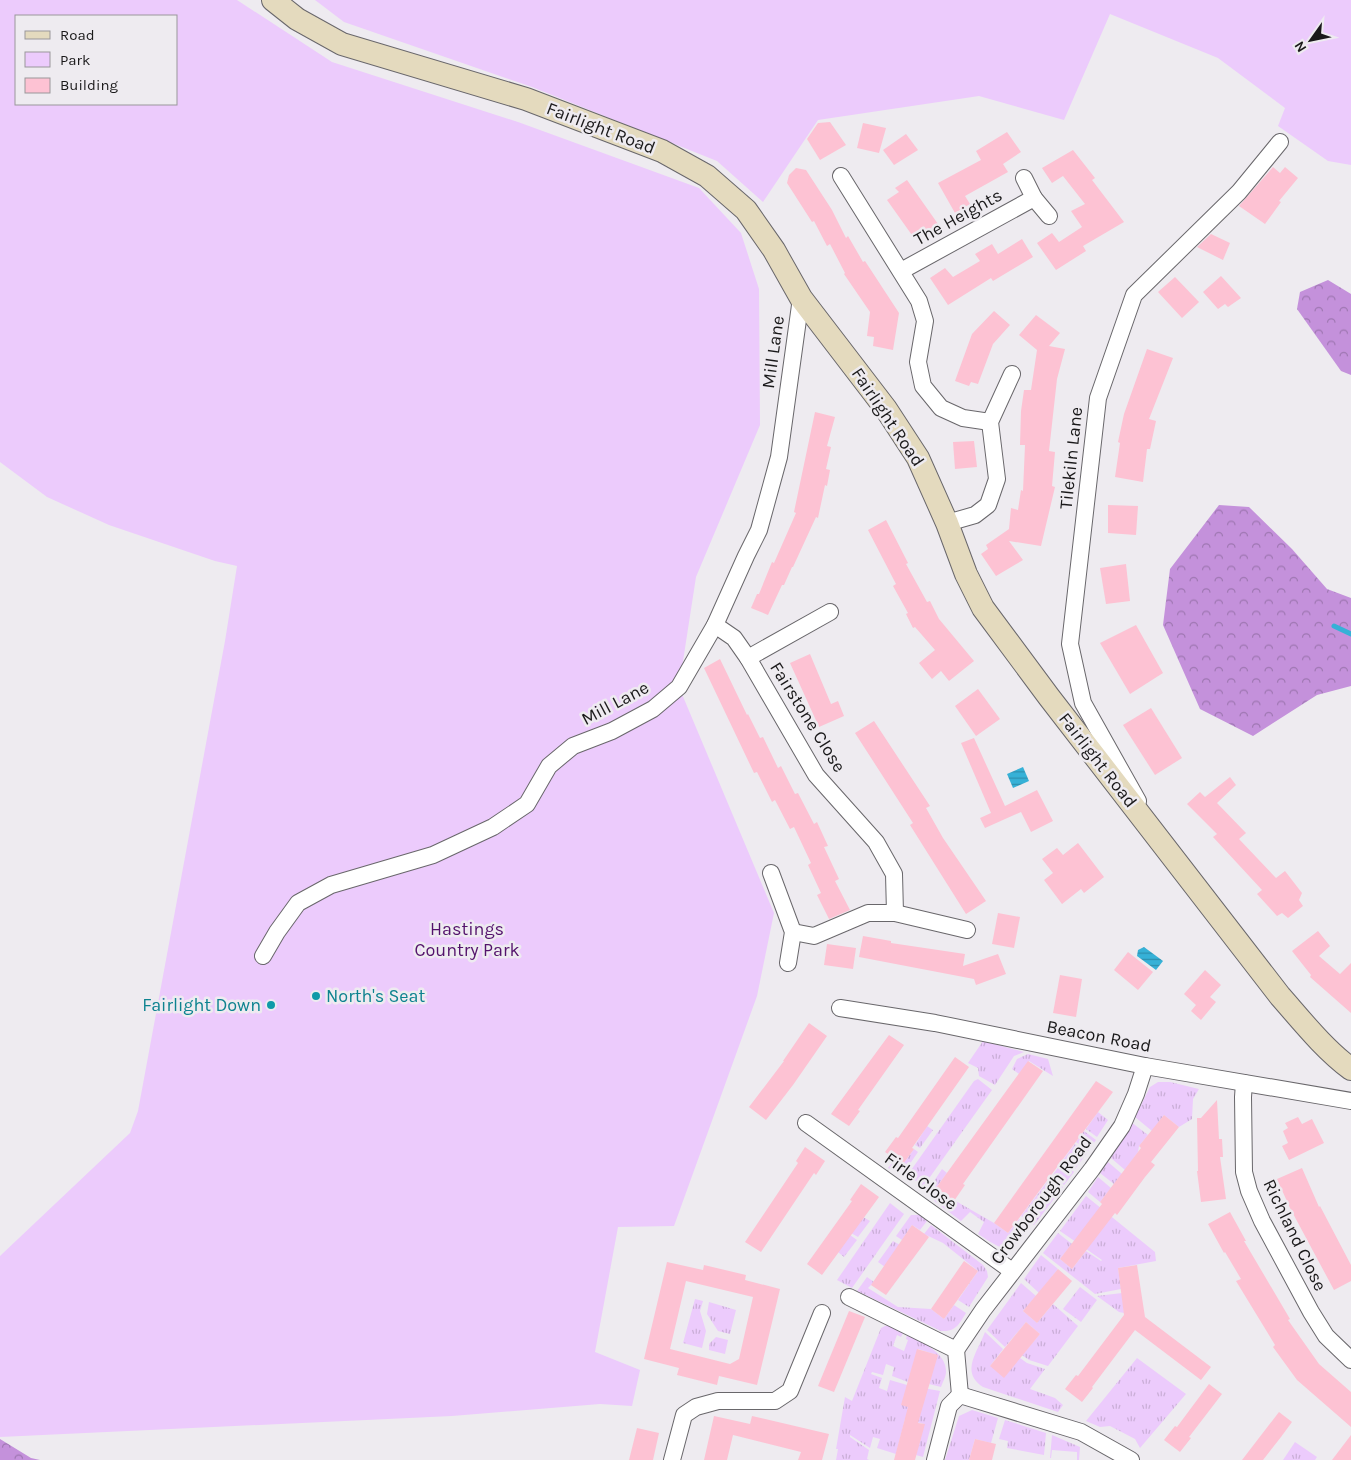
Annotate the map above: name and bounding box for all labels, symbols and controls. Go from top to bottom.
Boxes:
legend [15,15,178,105]
north arrow [1286,15,1336,65]
text: Road [60,26,95,44]
text: N [1291,38,1310,56]
text: Park [60,51,90,69]
text: Building [60,76,118,94]
street label: Fairlight Road [544,97,658,159]
street label: The Heights [910,184,1006,250]
street label: Mill Lane [757,314,789,390]
street label: Fairlight Road [847,363,929,471]
street label: Tilekiln Lane [1055,406,1087,510]
street label: Fairstone Close [765,658,851,776]
street label: Mill Lane [577,676,653,730]
street label: Fairlight Road [1054,708,1142,812]
park label: Hastings Country Park [414,918,520,961]
place label: North's Seat [326,985,425,1007]
marker: North's Seat [310,990,322,1002]
place label: Fairlight Down [142,994,261,1016]
marker: Fairlight Down [265,999,277,1011]
street label: Beacon Road [1045,1015,1153,1057]
street label: Crowborough Road [986,1132,1096,1268]
street label: Firle Close [880,1147,962,1215]
street label: Richland Close [1258,1175,1332,1295]

